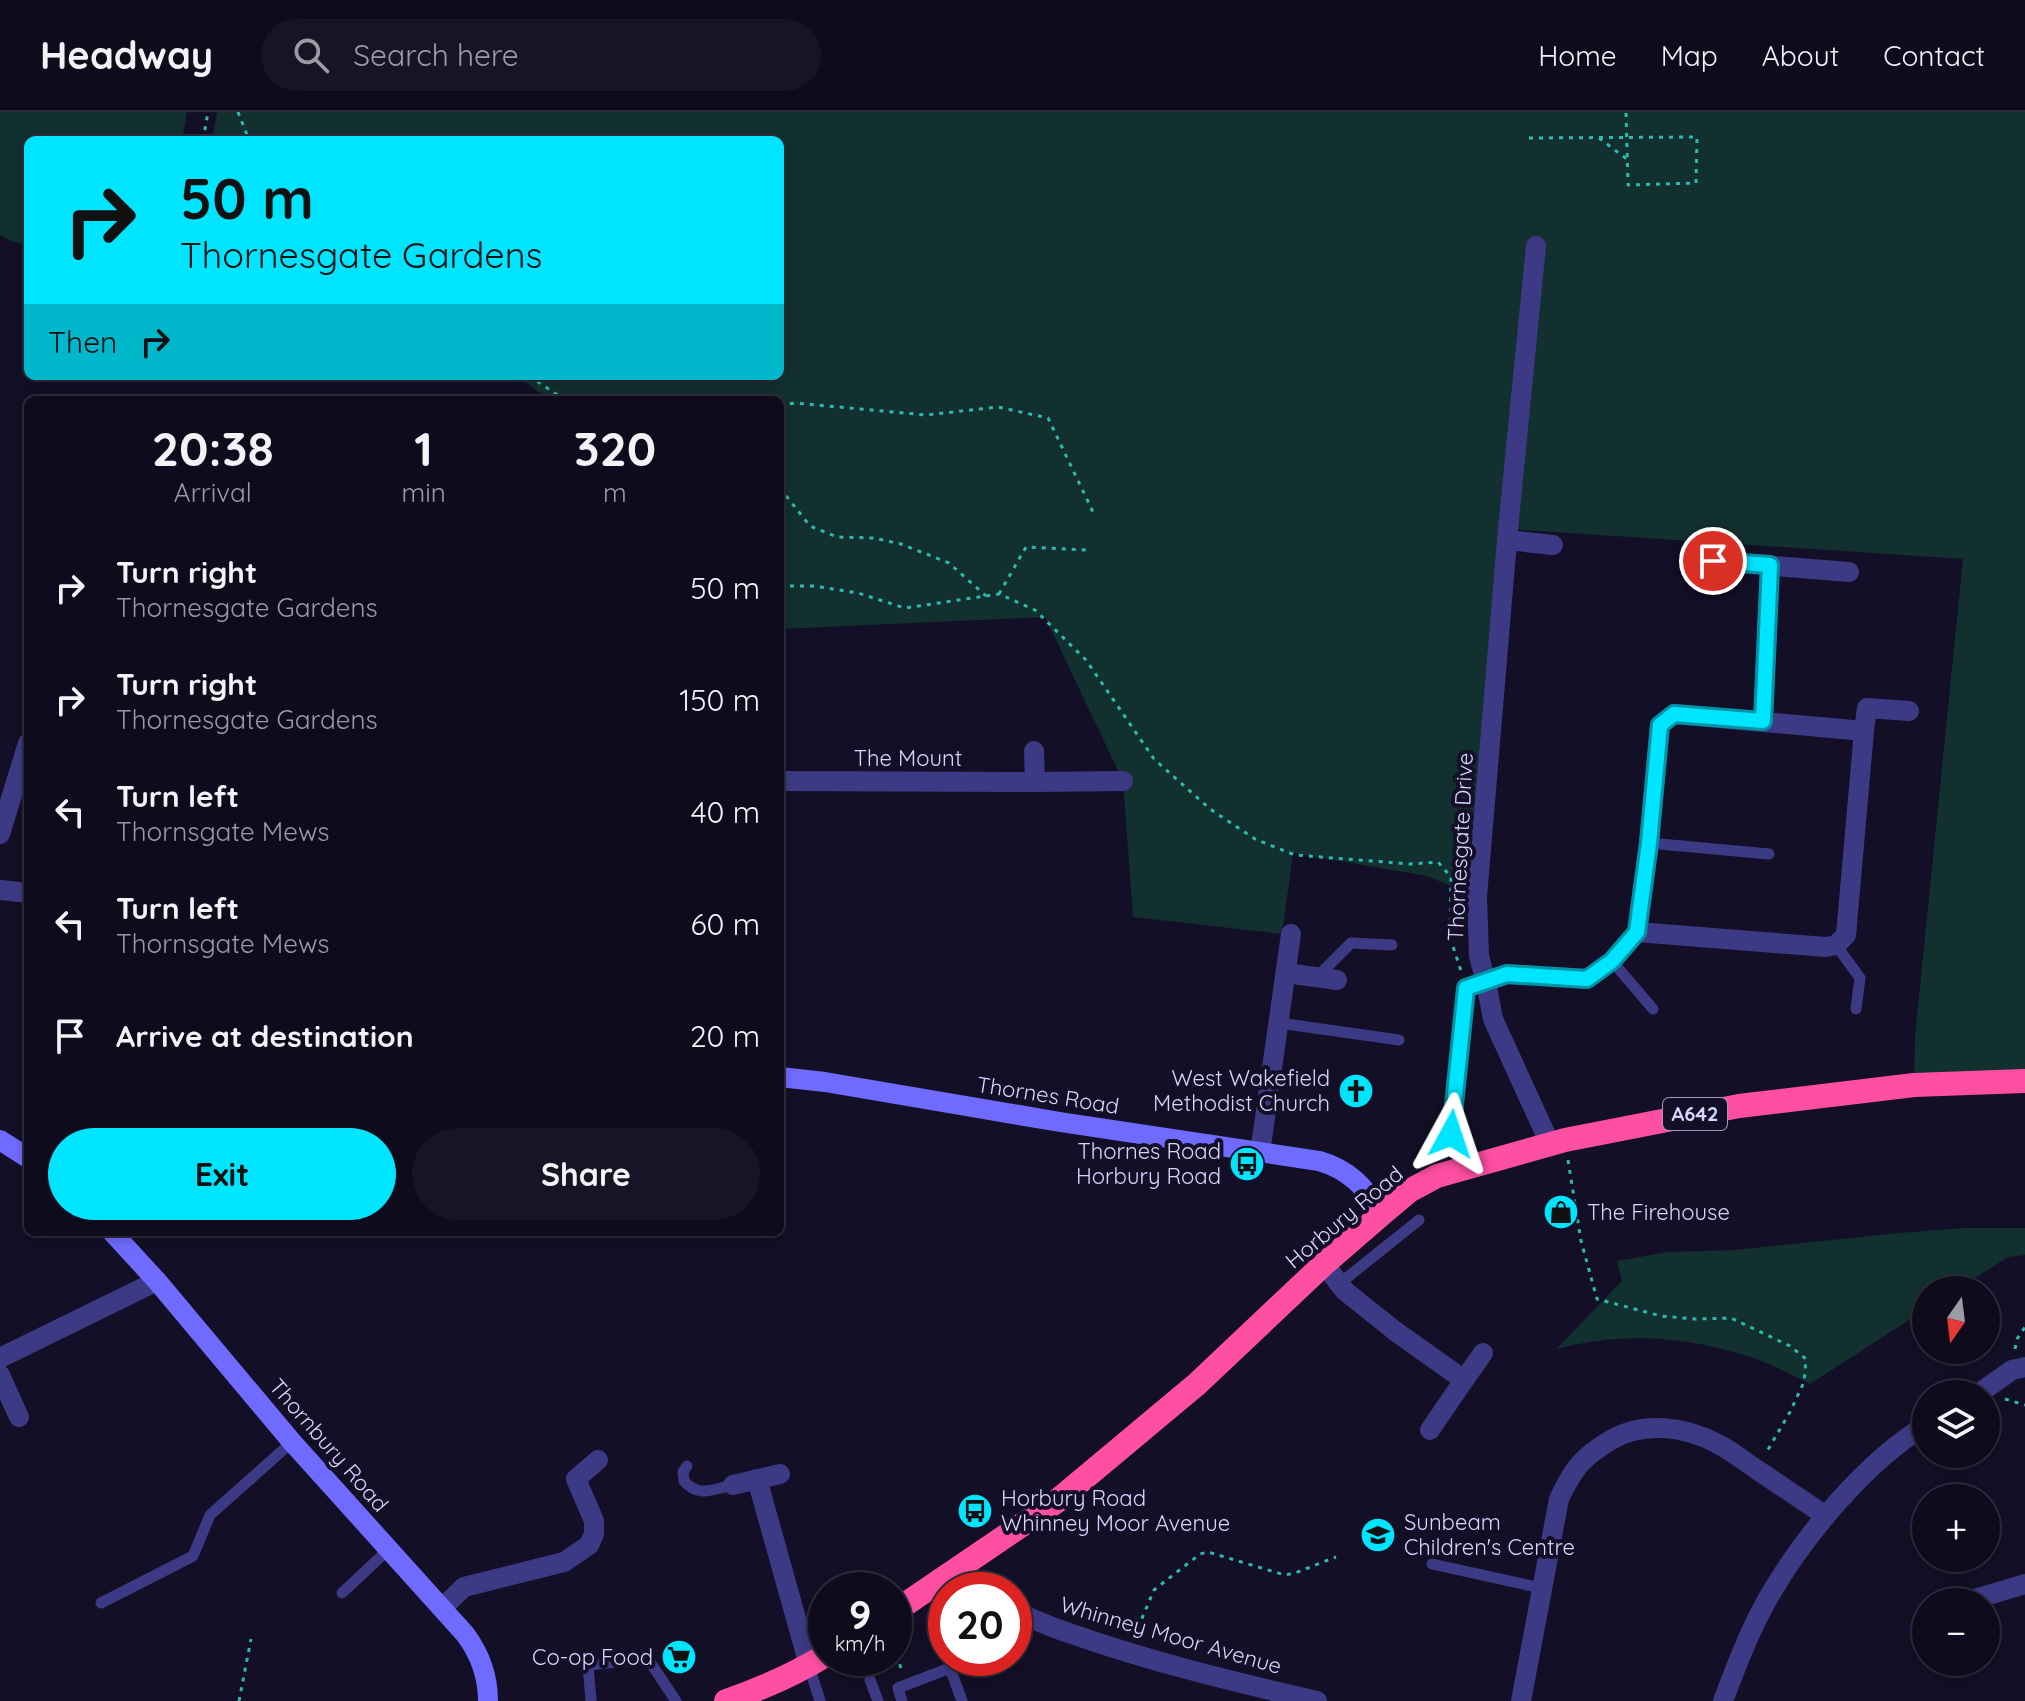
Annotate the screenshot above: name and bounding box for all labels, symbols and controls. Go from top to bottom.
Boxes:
search box [261,19,821,91]
text: Headway [40,31,213,79]
icon: search [289,33,333,77]
text: Search here [353,36,519,74]
text: Home [1538,38,1617,73]
text: Map [1661,38,1718,73]
text: About [1762,38,1839,73]
text: Contact [1883,38,1985,73]
text: 50 m [180,163,314,233]
icon: right [48,168,152,272]
text: Thornesgate Gardens [180,232,542,277]
icon: right [133,320,177,364]
text: Then [48,323,117,361]
text: 20:38 [152,418,274,478]
text: 1 [414,418,433,478]
text: 320 [574,418,656,478]
text: Arrival [174,476,252,509]
text: min [402,476,446,509]
text: m [603,476,627,509]
pin [1679,527,1747,595]
icon: arrive [1691,539,1735,583]
text: Turn right [116,553,257,591]
icon: right [48,566,92,610]
text: 50 m [690,569,760,607]
text: Thornesgate Gardens [116,591,378,624]
text: Turn right [116,665,257,703]
icon: right [48,678,92,722]
text: 150 m [679,681,760,719]
text: Thornesgate Gardens [116,703,378,736]
street label: The Mount [854,744,962,772]
street label: Thornesgate Drive [1441,752,1479,942]
text: Turn left [116,777,239,815]
icon: left [48,790,92,834]
text: 40 m [691,793,760,831]
text: Thornsgate Mews [116,815,330,848]
text: Turn left [116,889,239,927]
icon: left [48,902,92,946]
text: 60 m [690,905,760,943]
text: Thornsgate Mews [116,927,330,960]
icon: arrive [48,1014,92,1058]
text: Arrive at destination [116,1017,414,1055]
text: 20 m [690,1017,760,1055]
place label: West Wakefield Methodist Church [1153,1064,1330,1117]
street label: Thornes Road [975,1070,1121,1120]
church icon: West Wakefield Methodist Church [1337,1072,1375,1110]
position arrow [1409,1092,1493,1176]
road number: A642 [1663,1098,1727,1130]
button: Exit [48,1128,396,1220]
button: Share [412,1128,760,1220]
place label: Thornes Road Horbury Road [1076,1137,1221,1190]
bus stop icon: Thornes Road Horbury Road [1228,1145,1266,1183]
street label: Horbury Road [1279,1160,1409,1274]
shop icon: The Firehouse [1542,1193,1580,1231]
place label: The Firehouse [1587,1198,1730,1226]
north arrow [1912,1276,2000,1364]
map controls [1912,1276,2000,1676]
street label: Thornbury Road [263,1373,395,1517]
button: layers [1912,1380,2000,1468]
place label: Horbury Road Whinney Moor Avenue [1001,1484,1230,1537]
button: + [1912,1484,2000,1572]
bus stop icon: Horbury Road Whinney Moor Avenue [956,1492,994,1530]
place label: Sunbeam Children's Centre [1404,1508,1575,1561]
school or university icon: Sunbeam Children's Centre [1359,1516,1397,1554]
speed limit sign: 20 [928,1572,1032,1676]
button: − [1912,1588,2000,1676]
text: 9 [849,1589,871,1639]
street label: Whinney Moor Avenue [1057,1590,1285,1680]
text: km/h [835,1631,885,1656]
supermarket icon: Co-op Food [660,1638,698,1676]
place label: Co-op Food [532,1643,653,1671]

